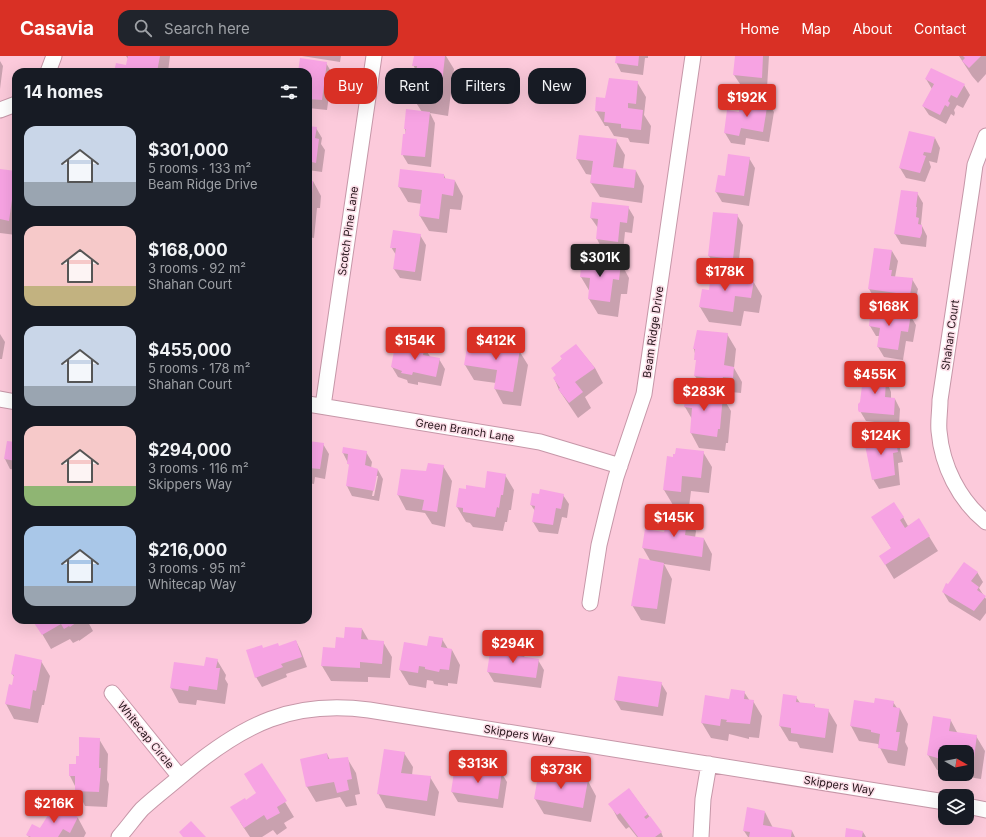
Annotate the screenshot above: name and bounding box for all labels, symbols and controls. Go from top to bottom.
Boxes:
search box [118,10,398,46]
text: Casavia [20,17,94,40]
icon: search [132,17,154,39]
text: Search here [164,19,250,38]
text: Home [740,20,779,37]
text: Map [801,20,831,37]
text: About [853,20,892,37]
text: Contact [914,20,966,37]
chip: Buy [324,68,377,104]
chip: Rent [385,68,443,104]
chip: Filters [451,68,520,104]
chip: New [528,68,586,104]
icon: filters [278,81,300,103]
text: 14 homes [24,82,103,102]
pin: $192K [719,84,775,118]
text: $192K [727,89,767,105]
text: $301,000 [148,140,228,160]
icon: home [56,142,104,190]
text: 5 rooms · 133 m² [148,160,251,176]
text: Beam Ridge Drive [148,176,258,192]
street label: Scotch Pine Lane [335,185,361,277]
text: $168,000 [148,240,228,260]
icon: home [56,242,104,290]
pin: $301K [572,244,628,278]
text: $301K [580,249,620,265]
pin: $178K [697,258,753,292]
text: 3 rooms · 92 m² [148,260,246,276]
text: $178K [705,263,745,279]
text: Shahan Court [148,276,232,292]
street label: Beam Ridge Drive [640,285,666,379]
pin: $168K [861,293,917,327]
text: $168K [869,298,909,314]
street label: Shahan Court [938,298,962,371]
pin: $154K [387,327,443,361]
pin: $412K [468,327,524,361]
text: $154K [395,332,435,348]
text: $412K [476,332,516,348]
text: $455,000 [148,340,232,360]
icon: home [56,342,104,390]
text: 5 rooms · 178 m² [148,360,250,376]
pin: $455K [847,361,903,395]
text: $455K [853,366,897,382]
text: Shahan Court [148,376,232,392]
pin: $283K [676,378,732,412]
text: $283K [683,383,725,399]
street label: Green Branch Lane [415,415,515,445]
pin: $124K [853,422,909,456]
text: $124K [861,427,901,443]
text: $294,000 [148,440,231,460]
icon: home [56,442,104,490]
text: 3 rooms · 116 m² [148,460,249,476]
text: Skippers Way [148,476,232,492]
pin: $145K [646,504,702,538]
text: $145K [654,509,694,525]
text: $216,000 [148,540,227,560]
icon: home [56,542,104,590]
text: 3 rooms · 95 m² [148,560,246,576]
text: Whitecap Way [148,576,236,592]
pin: $294K [485,630,541,664]
text: $294K [491,635,535,651]
street label: Whitecap Circle [115,699,177,771]
street label: Skippers Way [483,722,555,746]
north arrow [938,745,974,781]
map controls [938,745,974,825]
pin: $313K [450,750,506,784]
text: $313K [458,755,498,771]
pin: $373K [533,756,589,790]
text: $373K [540,761,582,777]
street label: Skippers Way [803,773,875,797]
button: layers [938,789,974,825]
pin: $216K [26,790,82,824]
text: $216K [34,795,74,811]

